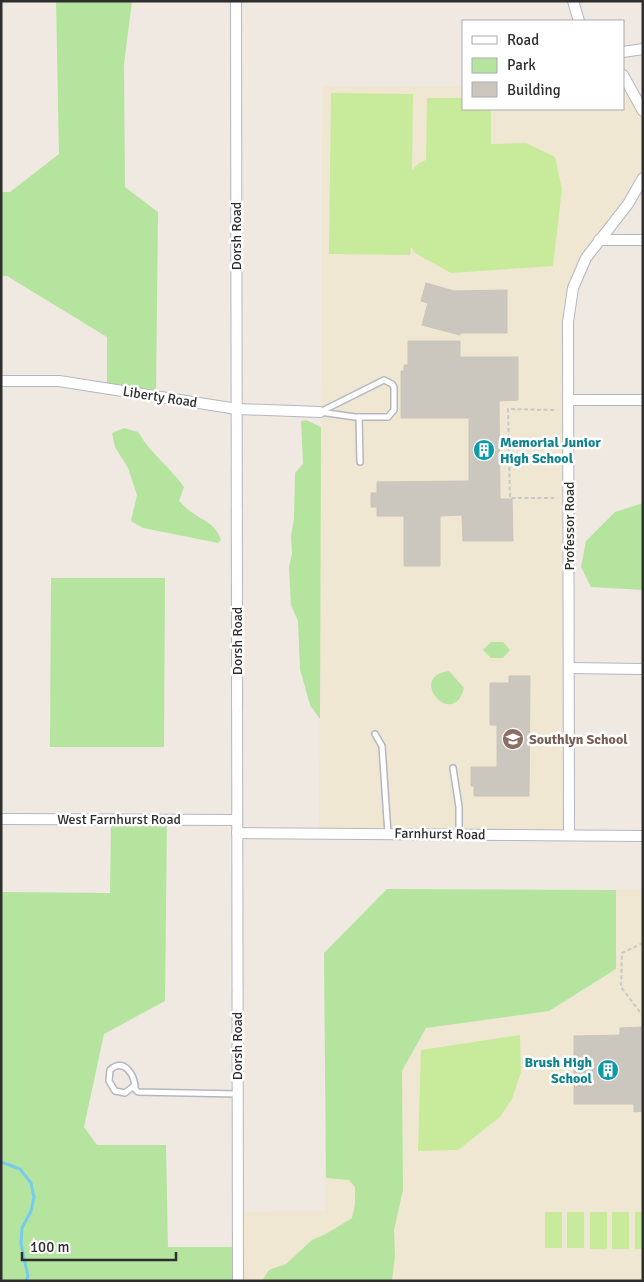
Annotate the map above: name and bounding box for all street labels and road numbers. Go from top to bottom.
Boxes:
street label: Dorsh Road [228,202,245,270]
street label: Liberty Road [122,383,198,411]
street label: Professor Road [561,481,578,571]
street label: Dorsh Road [229,607,246,675]
street label: West Farnhurst Road [57,811,181,828]
street label: Farnhurst Road [394,825,486,843]
street label: Dorsh Road [229,1012,246,1080]

